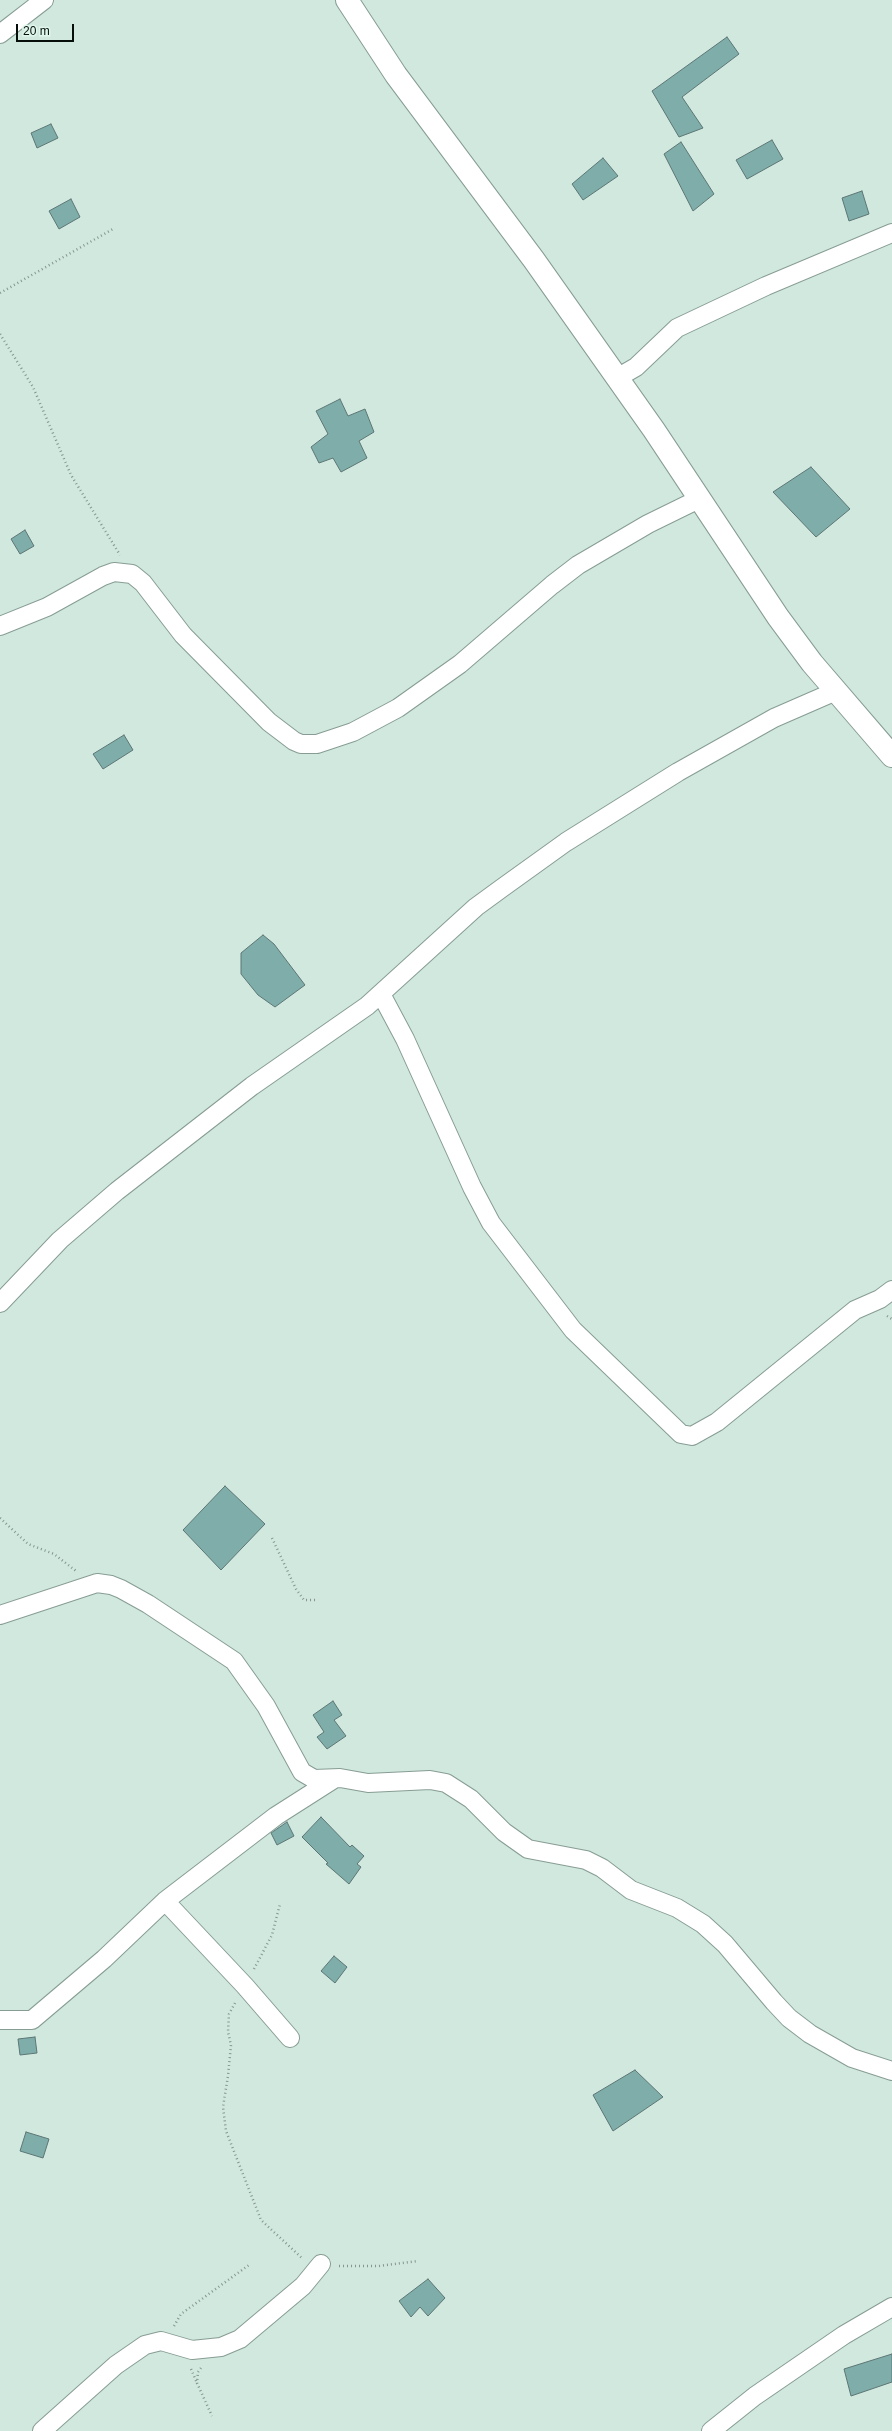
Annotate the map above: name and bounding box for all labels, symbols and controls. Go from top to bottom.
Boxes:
scale bar [18,16,76,42]
text: 20 m [23,24,50,38]

